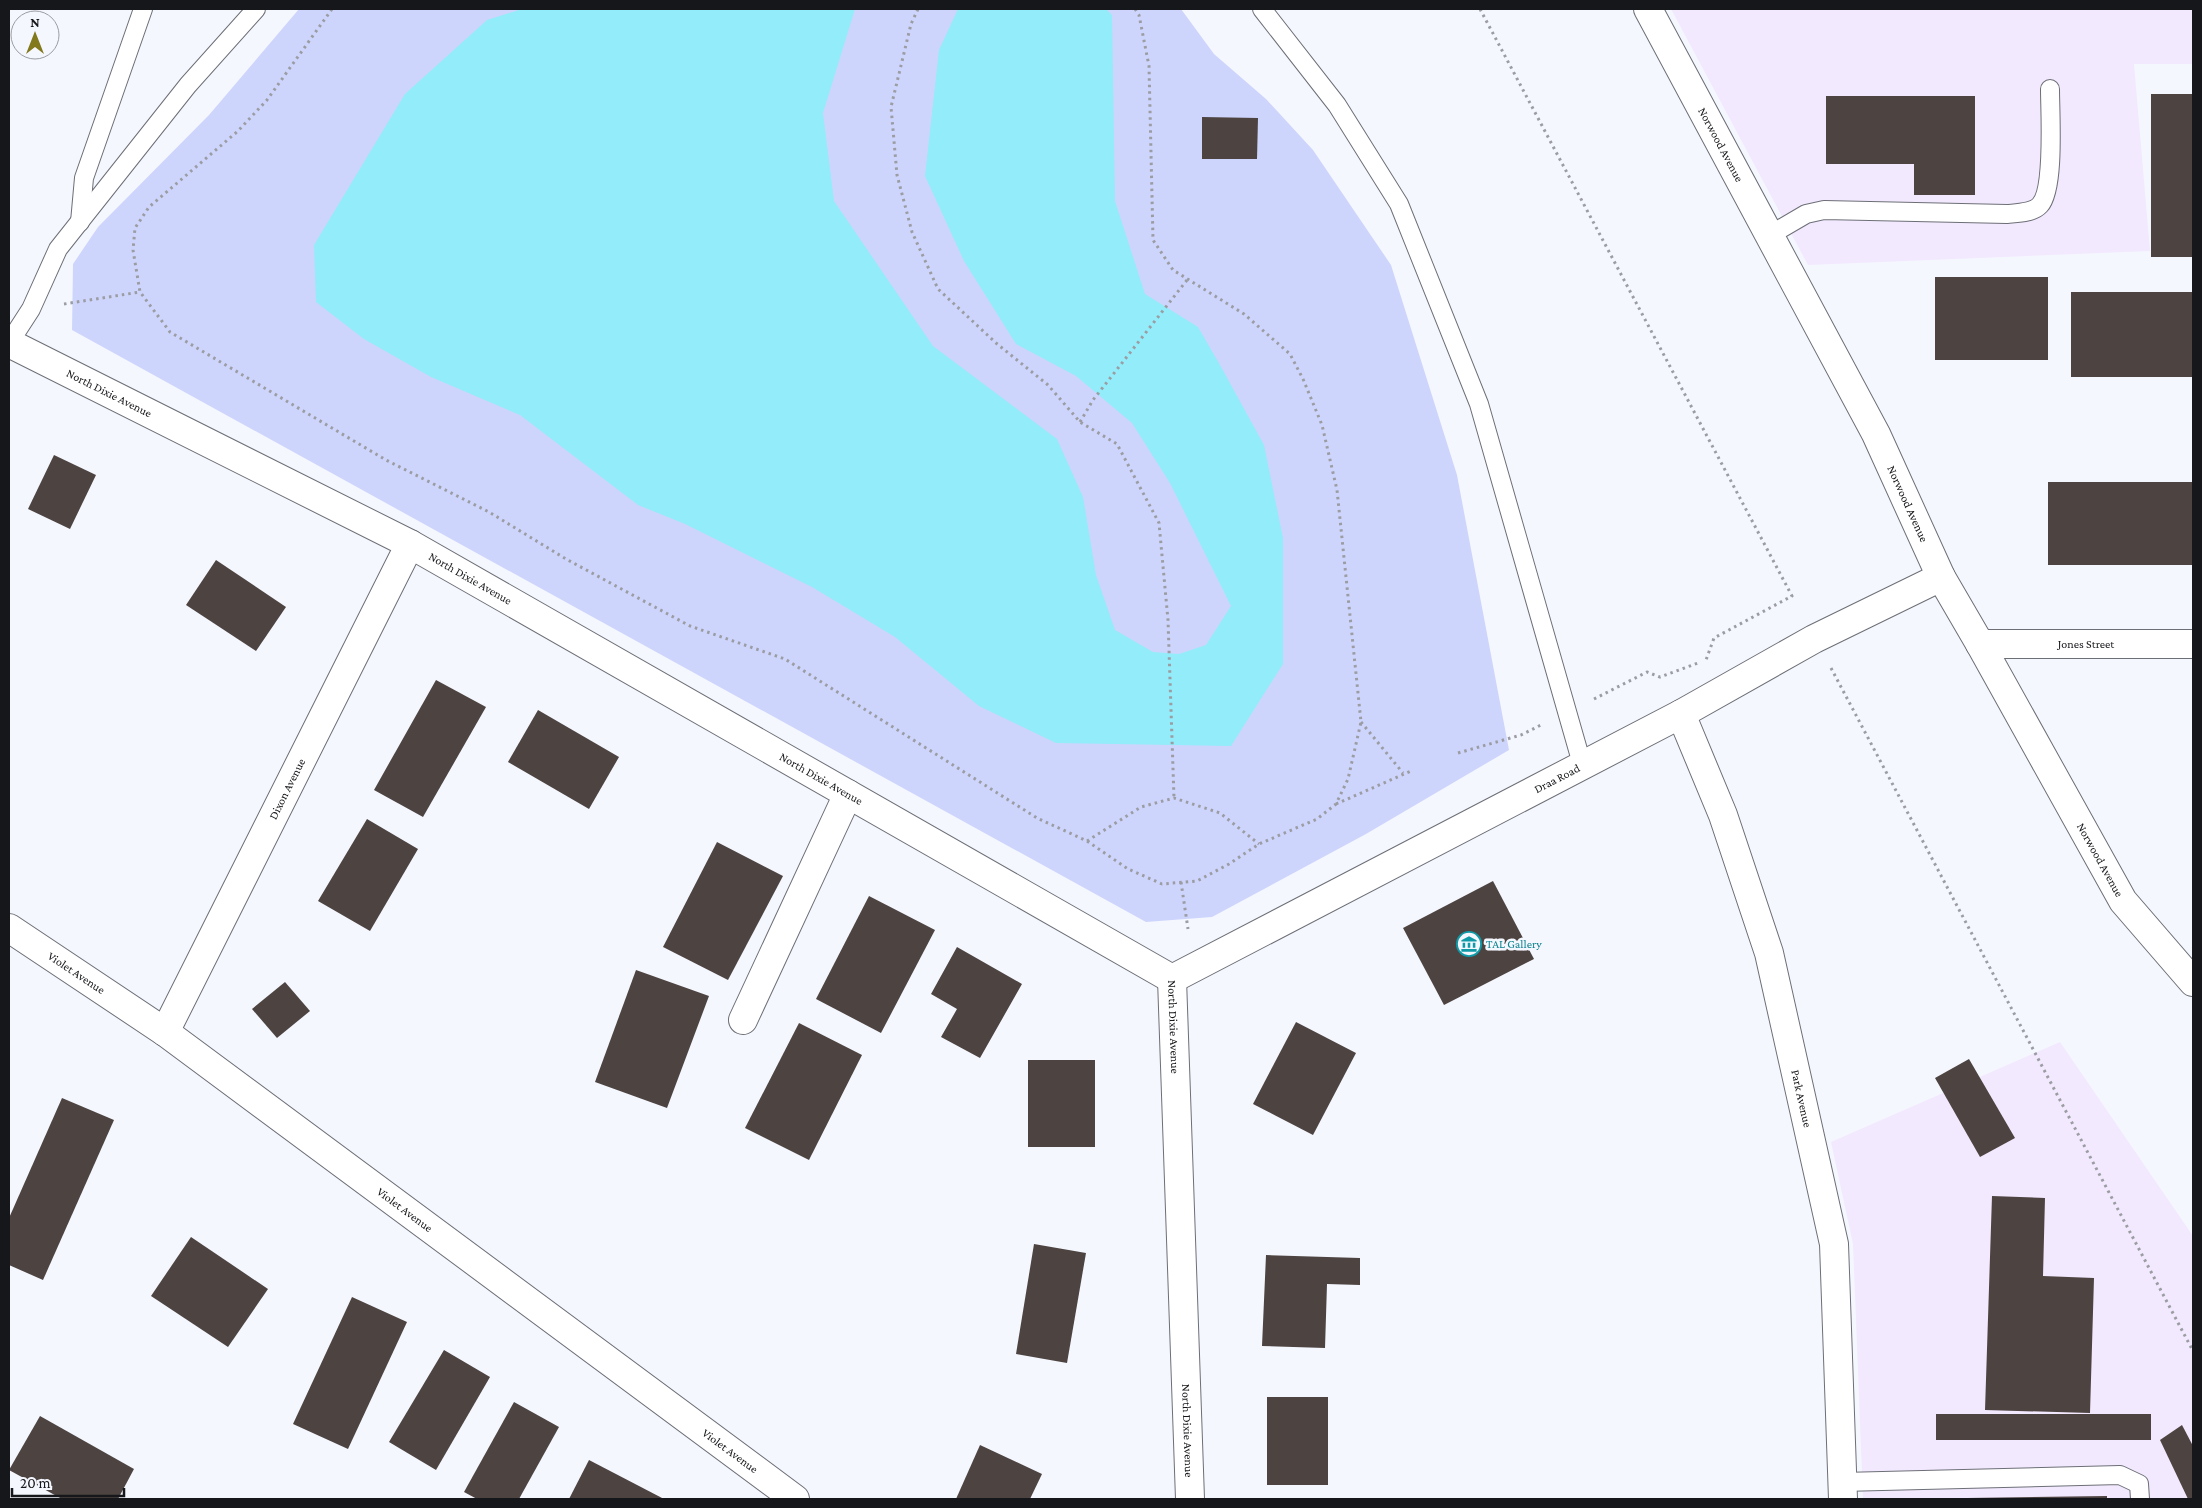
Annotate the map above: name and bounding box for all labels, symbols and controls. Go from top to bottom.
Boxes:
north arrow [10,10,60,60]
text: N [30,14,40,30]
street label: Norwood Avenue [1695,105,1747,184]
street label: North Dixie Avenue [64,366,154,420]
street label: Norwood Avenue [1884,463,1931,544]
street label: North Dixie Avenue [426,549,514,608]
street label: Jones Street [2057,637,2115,651]
street label: North Dixie Avenue [777,749,865,808]
street label: Dixon Avenue [266,756,308,822]
street label: Draa Road [1532,761,1583,796]
street label: Norwood Avenue [2074,820,2126,899]
museum icon: TAL Gallery [1456,931,1482,957]
place label: TAL Gallery [1486,937,1542,951]
street label: Violet Avenue [45,949,108,997]
street label: North Dixie Avenue [1165,980,1182,1074]
street label: Park Avenue [1788,1068,1815,1129]
street label: Violet Avenue [374,1185,435,1235]
street label: North Dixie Avenue [1179,1384,1196,1478]
street label: Violet Avenue [700,1426,761,1476]
scale bar [12,1466,125,1498]
text: 20 m [20,1475,51,1491]

